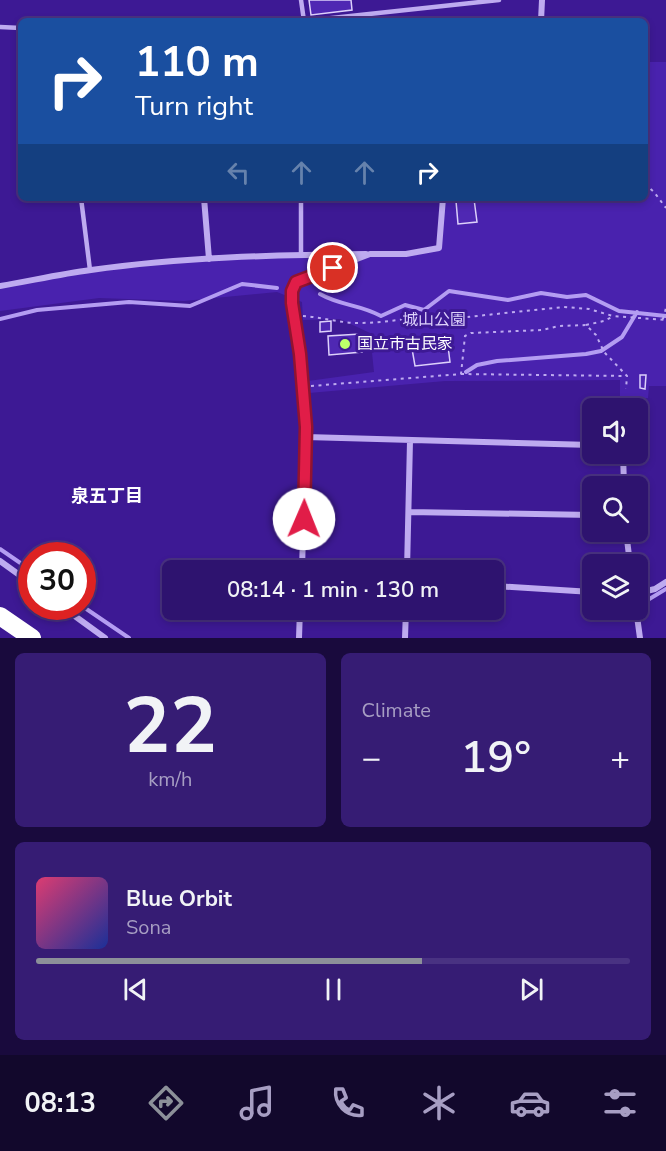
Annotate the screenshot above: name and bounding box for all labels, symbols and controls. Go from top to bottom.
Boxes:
text: 110 m [135,34,259,91]
icon: right [36,42,114,120]
text: Turn right [135,88,253,125]
icon: left [222,156,255,189]
icon: ahead [285,156,318,189]
icon: ahead [348,156,381,189]
icon: right [411,156,444,189]
pin [307,242,358,293]
icon: arrive [316,251,349,284]
park label: 城山公園 [402,309,466,331]
place label: 国立市古民家 [357,333,453,355]
marker: 国立市古民家 [338,337,352,351]
map controls [582,398,648,620]
button: sound [582,398,648,464]
button: search [582,476,648,542]
district label: 泉五丁目 [71,484,143,508]
position arrow [272,487,336,551]
speed limit sign: 30 [18,542,96,620]
button: layers [582,554,648,620]
text: 08:14 · 1 min · 130 m [227,575,439,605]
text: 22 [123,673,217,780]
text: Climate [362,697,431,724]
text: 19° [460,727,531,788]
text: − [362,736,381,781]
text: + [610,736,630,781]
text: km/h [148,766,192,793]
text: Blue Orbit [126,884,232,914]
text: Sona [126,914,171,941]
icon: previous [119,973,152,1006]
icon: pause [317,973,350,1006]
icon: next [515,973,548,1006]
icon: directions [145,1082,187,1124]
icon: music [236,1082,278,1124]
icon: phone [327,1082,369,1124]
icon: climate [418,1082,460,1124]
icon: car [509,1082,551,1124]
icon: filters [599,1082,641,1124]
text: 08:13 [24,1085,96,1122]

